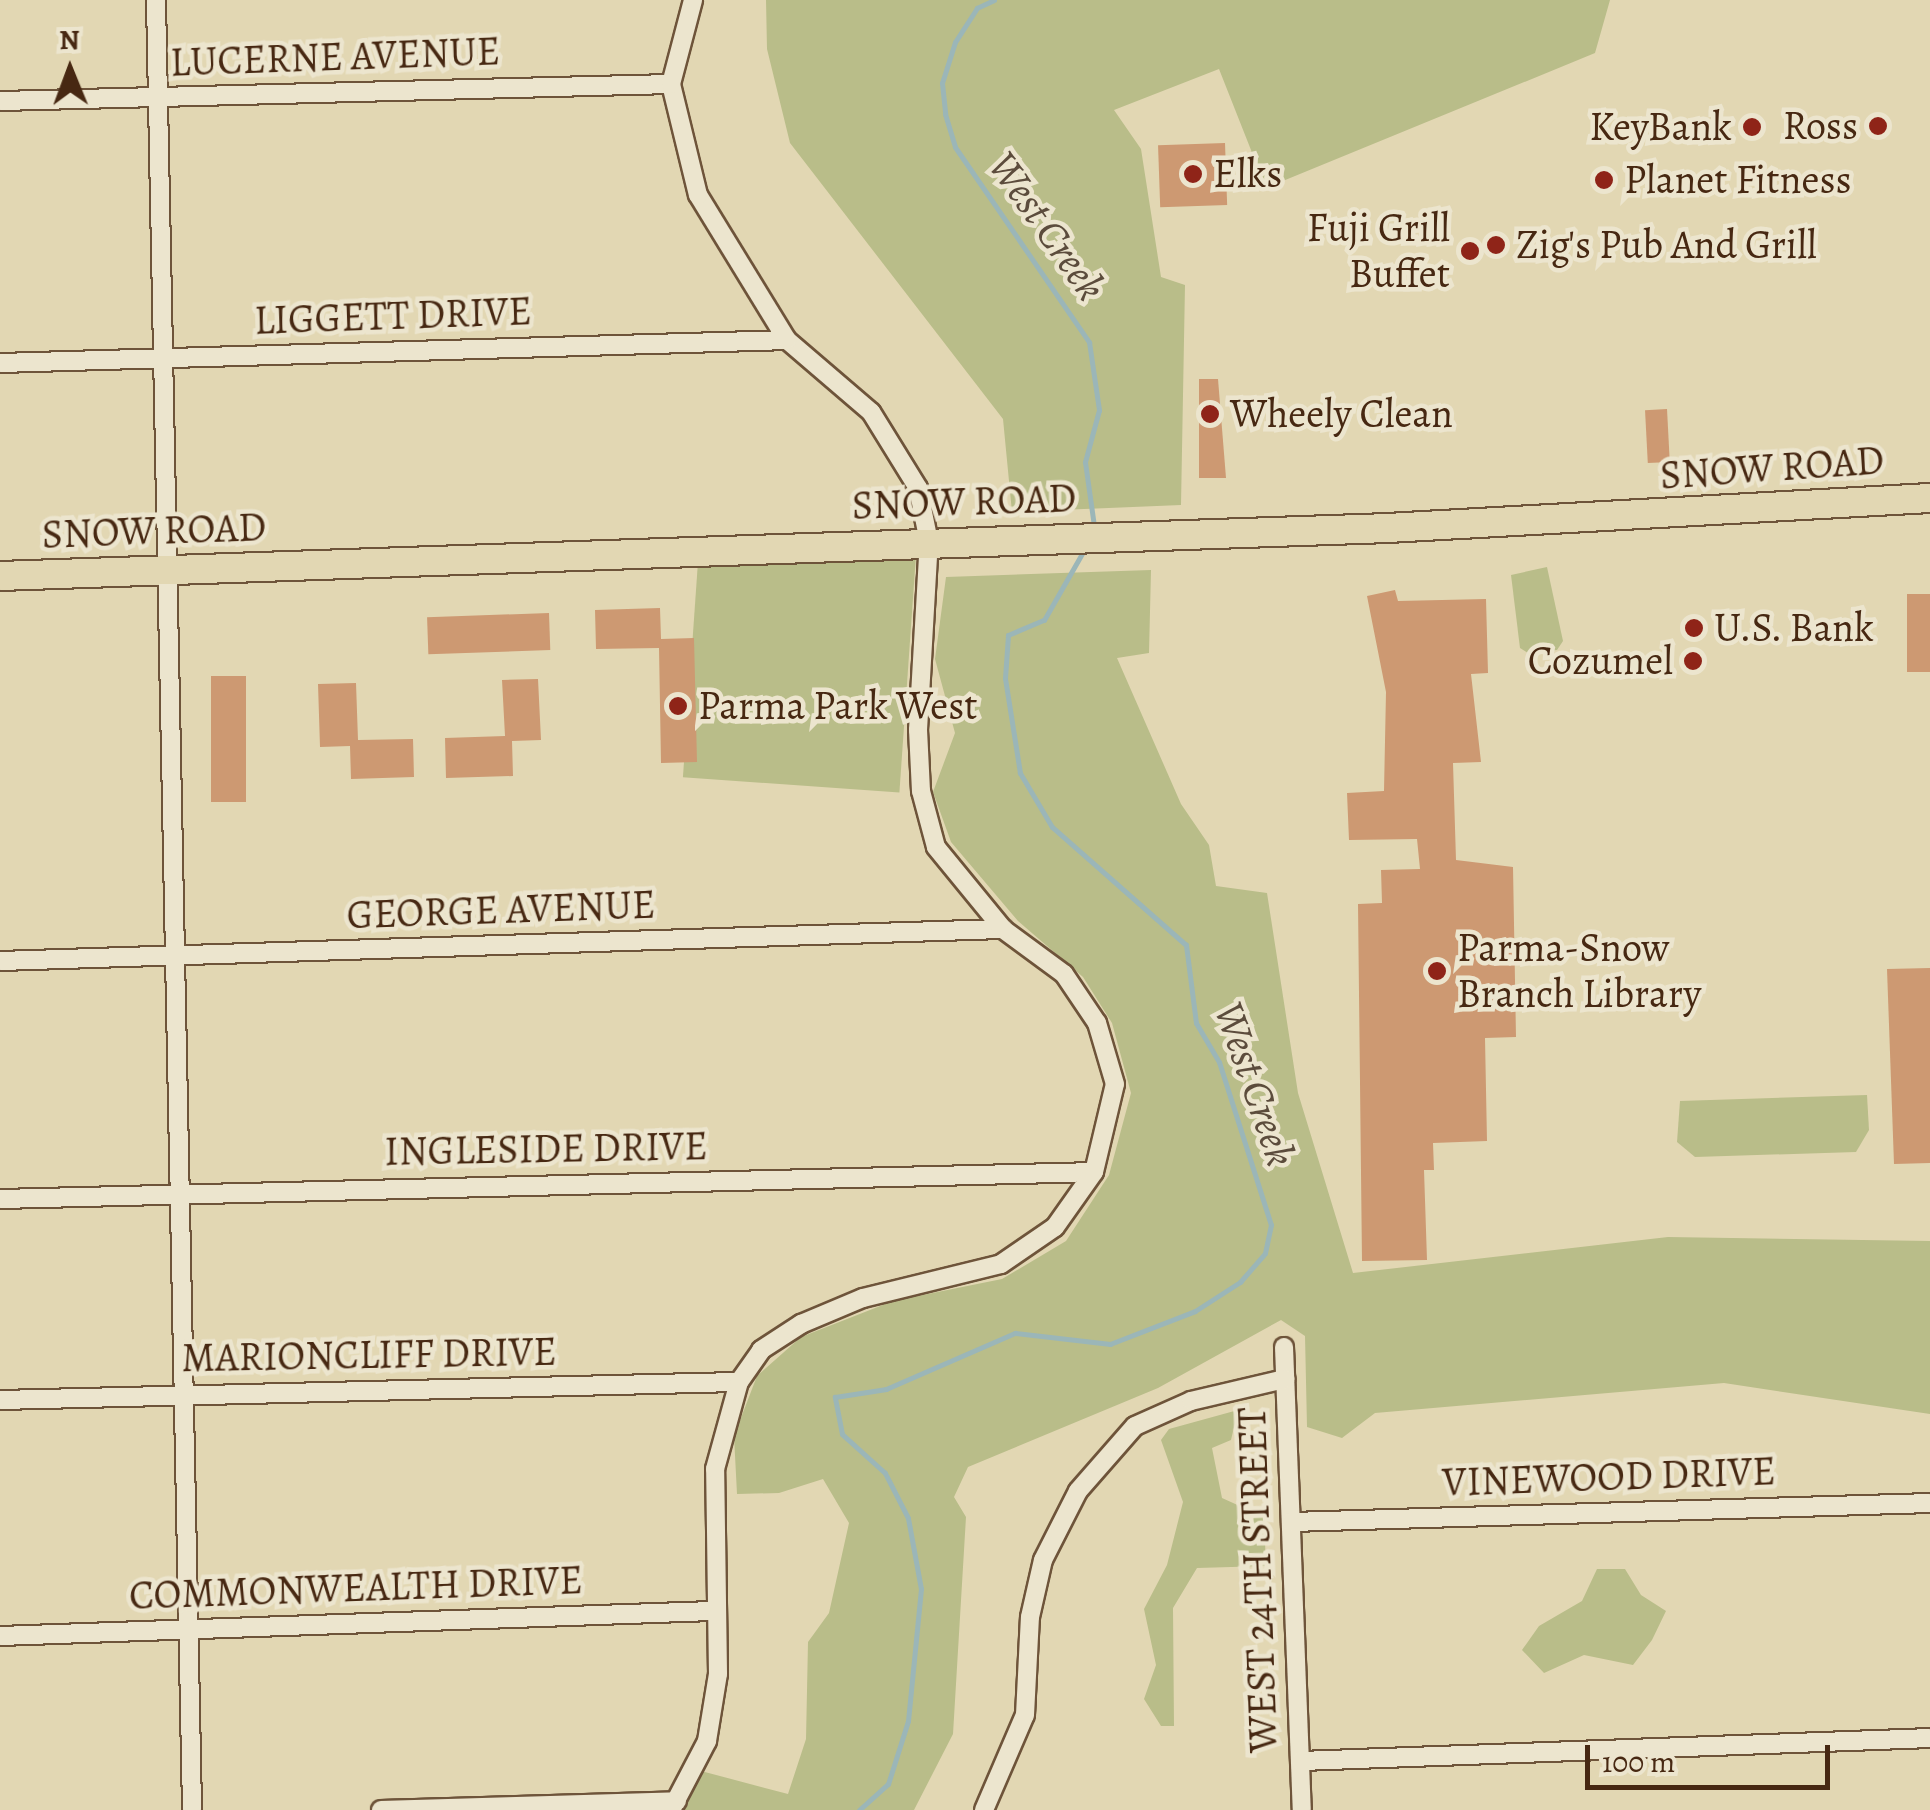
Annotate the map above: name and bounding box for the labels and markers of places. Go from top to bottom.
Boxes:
place label: Ross [1783,102,1858,150]
place label: KeyBank [1589,103,1732,151]
marker: Ross [1867,115,1889,137]
marker: KeyBank [1741,116,1763,138]
place label: Elks [1213,150,1282,198]
place label: Planet Fitness [1624,156,1852,204]
marker: Elks [1182,163,1204,185]
marker: Planet Fitness [1593,169,1615,191]
place label: Fuji Grill Buffet [1307,204,1450,298]
place label: Zig's Pub And Grill [1516,221,1817,269]
marker: Zig's Pub And Grill [1485,234,1507,256]
marker: Fuji Grill Buffet [1459,240,1481,262]
place label: Wheely Clean [1230,390,1453,438]
marker: Wheely Clean [1199,403,1221,425]
place label: U.S. Bank [1714,604,1875,652]
marker: U.S. Bank [1683,617,1705,639]
place label: Cozumel [1528,637,1673,685]
marker: Cozumel [1682,650,1704,672]
place label: Parma Park West [698,682,978,730]
marker: Parma Park West [667,695,689,717]
place label: Parma-Snow Branch Library [1457,924,1701,1018]
marker: Parma-Snow Branch Library [1426,960,1448,982]

